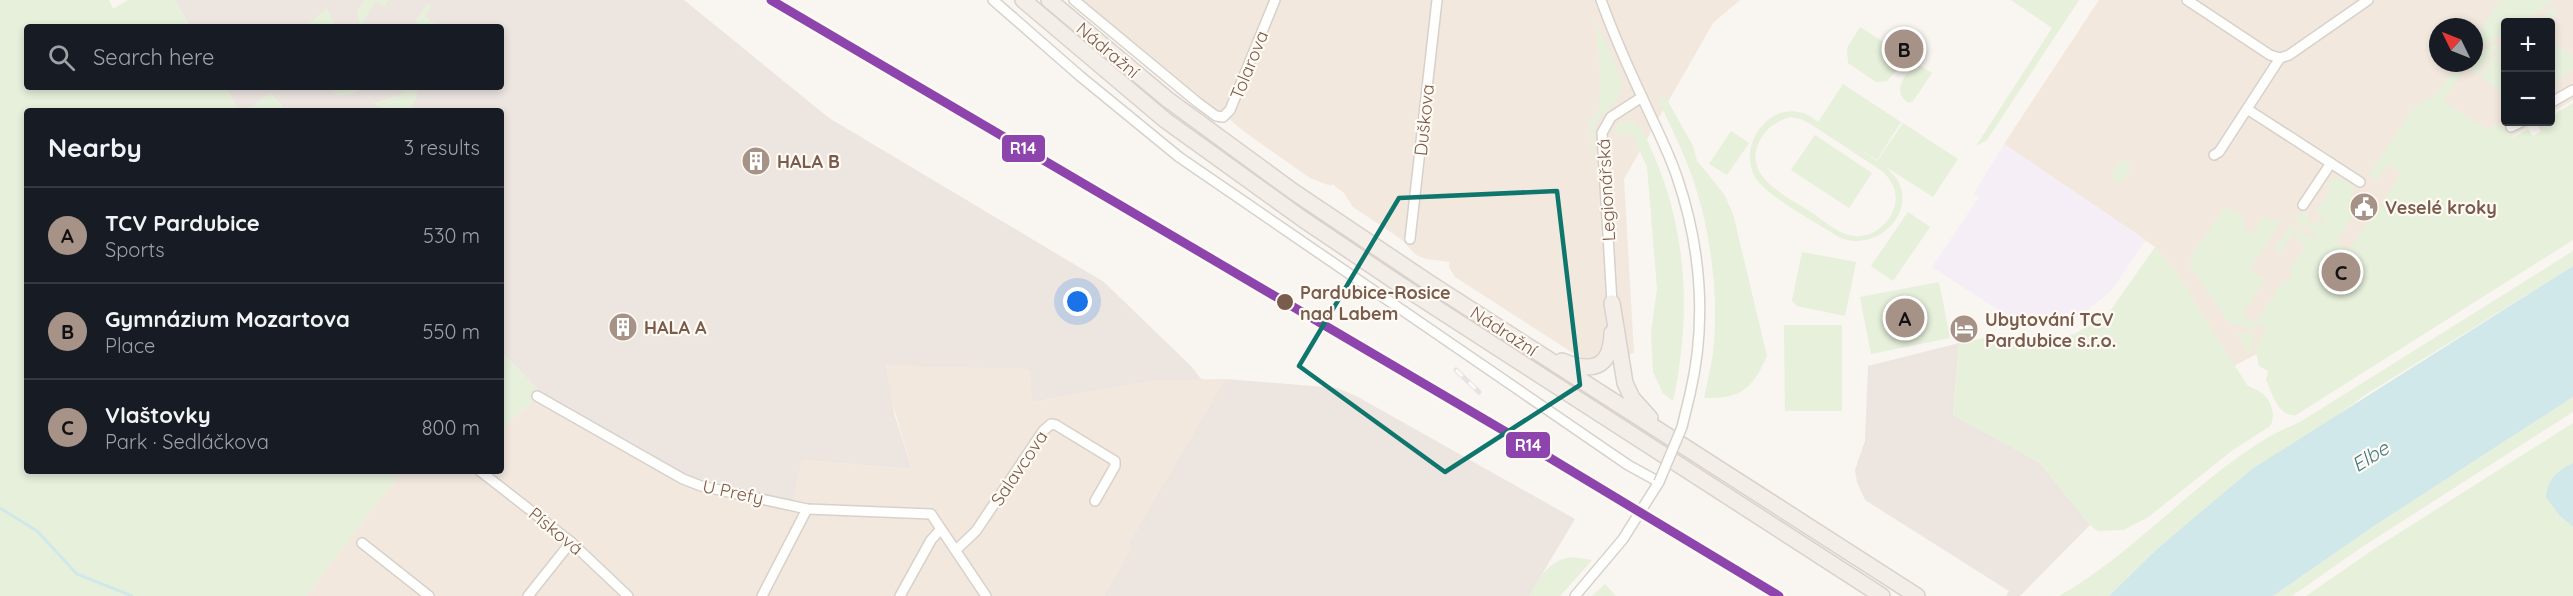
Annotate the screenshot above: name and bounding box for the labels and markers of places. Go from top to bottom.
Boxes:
pin: B [1884,26,1924,72]
building icon: HALA B [740,145,772,177]
place label: HALA B [777,150,840,173]
public building icon: Veselé kroky [2348,191,2380,223]
place label: Veselé kroky [2385,196,2497,219]
pin: C [2322,250,2360,294]
place label: Pardubice-Rosice nad Labem [1300,281,1451,325]
marker: Pardubice-Rosice nad Labem [1275,292,1295,312]
pin: A [1886,296,1924,340]
place label: Ubytování TCV Pardubice s.r.o. [1985,308,2116,352]
building icon: HALA A [607,311,639,343]
hotel icon: Ubytování TCV Pardubice s.r.o. [1948,313,1980,345]
place label: HALA A [644,316,707,339]

